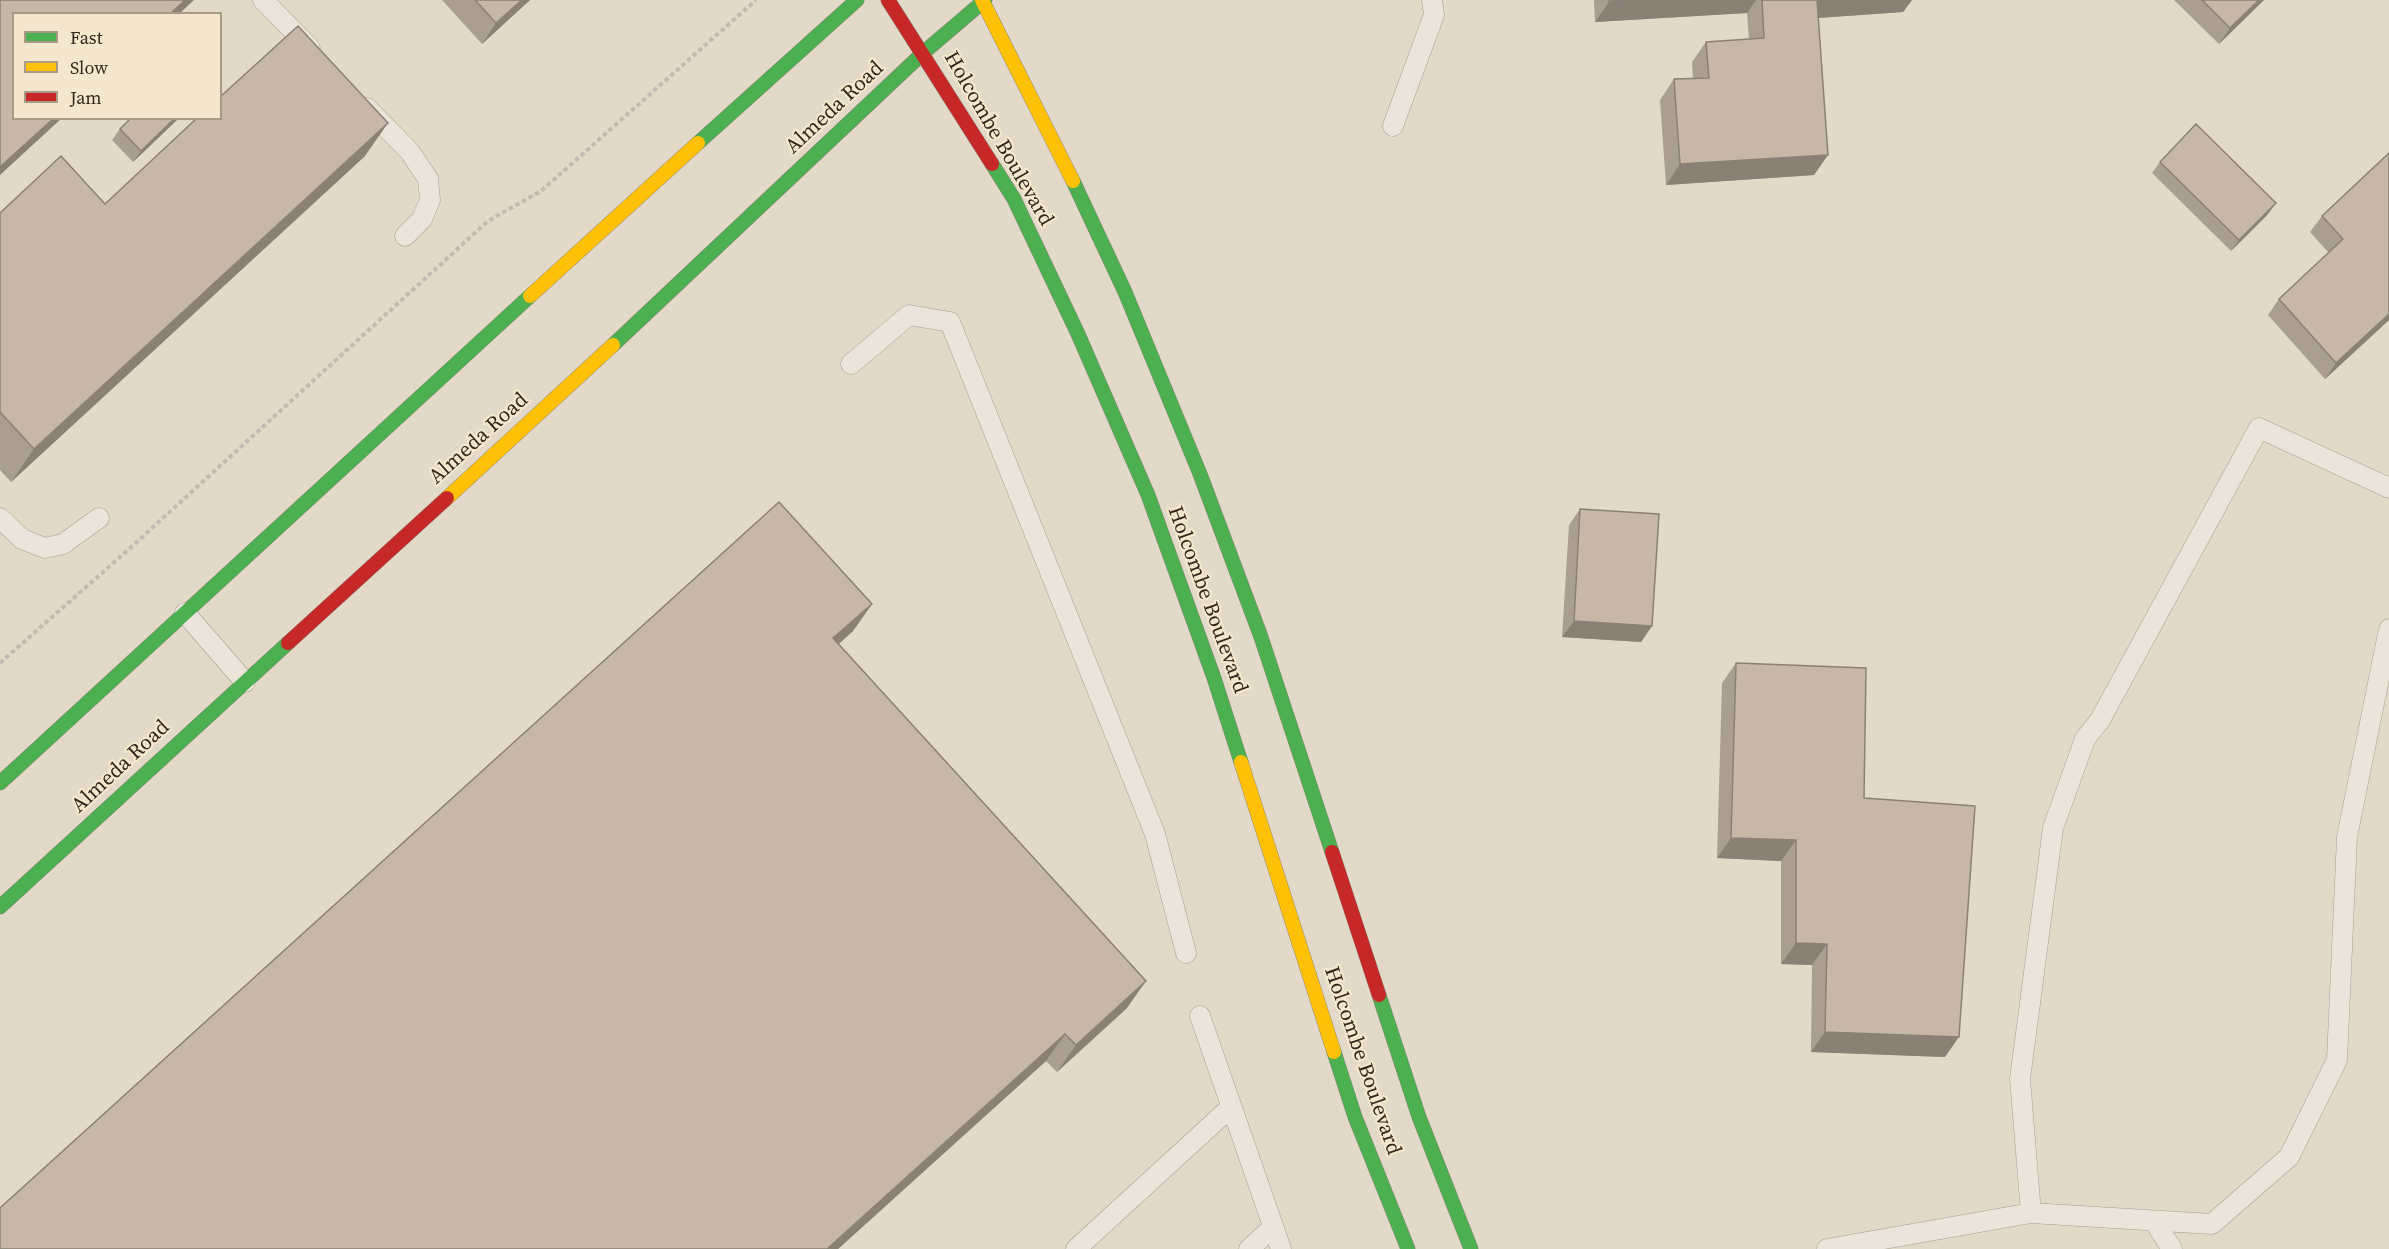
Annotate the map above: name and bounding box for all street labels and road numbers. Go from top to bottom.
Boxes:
street label: Holcombe Boulevard [938,47,1058,231]
street label: Almeda Road [781,56,889,160]
street label: Almeda Road [424,388,534,490]
street label: Holcombe Boulevard [1161,503,1253,697]
street label: Almeda Road [67,715,175,819]
street label: Holcombe Boulevard [1318,964,1406,1158]

